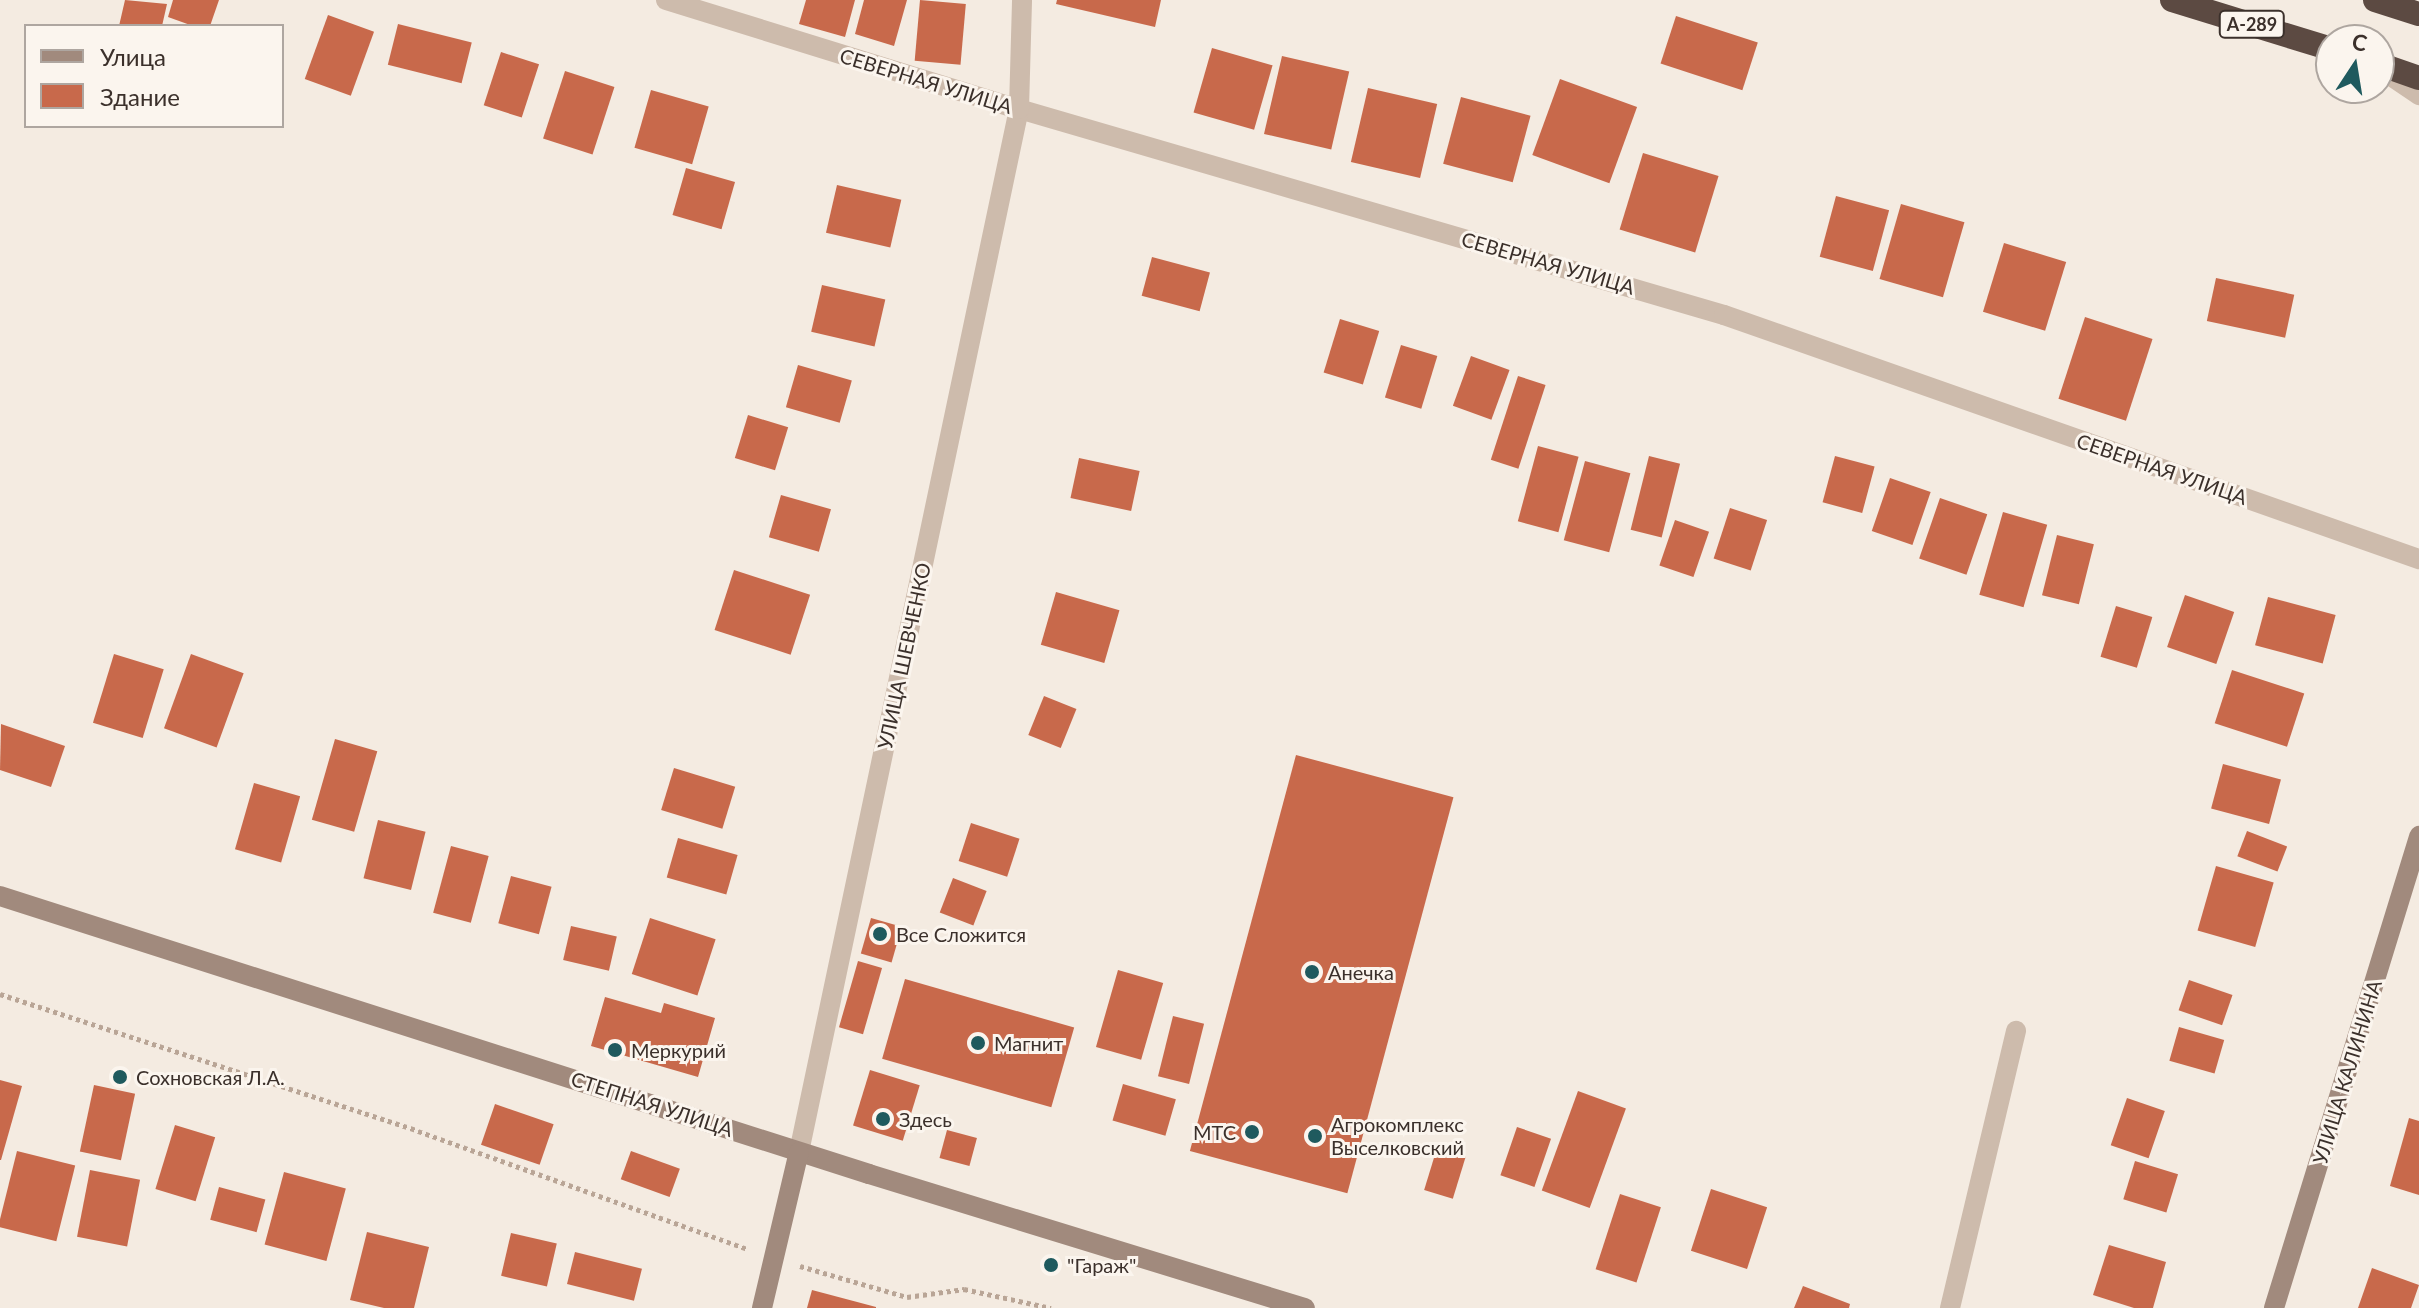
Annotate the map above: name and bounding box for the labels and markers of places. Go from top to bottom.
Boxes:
place label: Все Сложится [896,922,1026,946]
marker: Все Сложится [871,925,889,943]
place label: Анечка [1328,960,1394,984]
marker: Анечка [1303,963,1321,981]
place label: Магнит [994,1031,1063,1055]
marker: Магнит [969,1034,987,1052]
place label: Меркурий [631,1038,726,1062]
marker: Меркурий [606,1041,624,1059]
place label: Сохновская Л.А. [136,1065,285,1089]
marker: Сохновская Л.А. [111,1068,129,1086]
place label: Здесь [899,1107,952,1131]
marker: Здесь [874,1110,892,1128]
place label: Агрокомплекс Выселковский [1331,1112,1464,1159]
place label: МТС [1193,1120,1236,1144]
marker: МТС [1243,1123,1261,1141]
marker: Агрокомплекс Выселковский [1306,1127,1324,1145]
place label: "Гараж" [1067,1253,1136,1277]
marker: "Гараж" [1042,1256,1060,1274]

